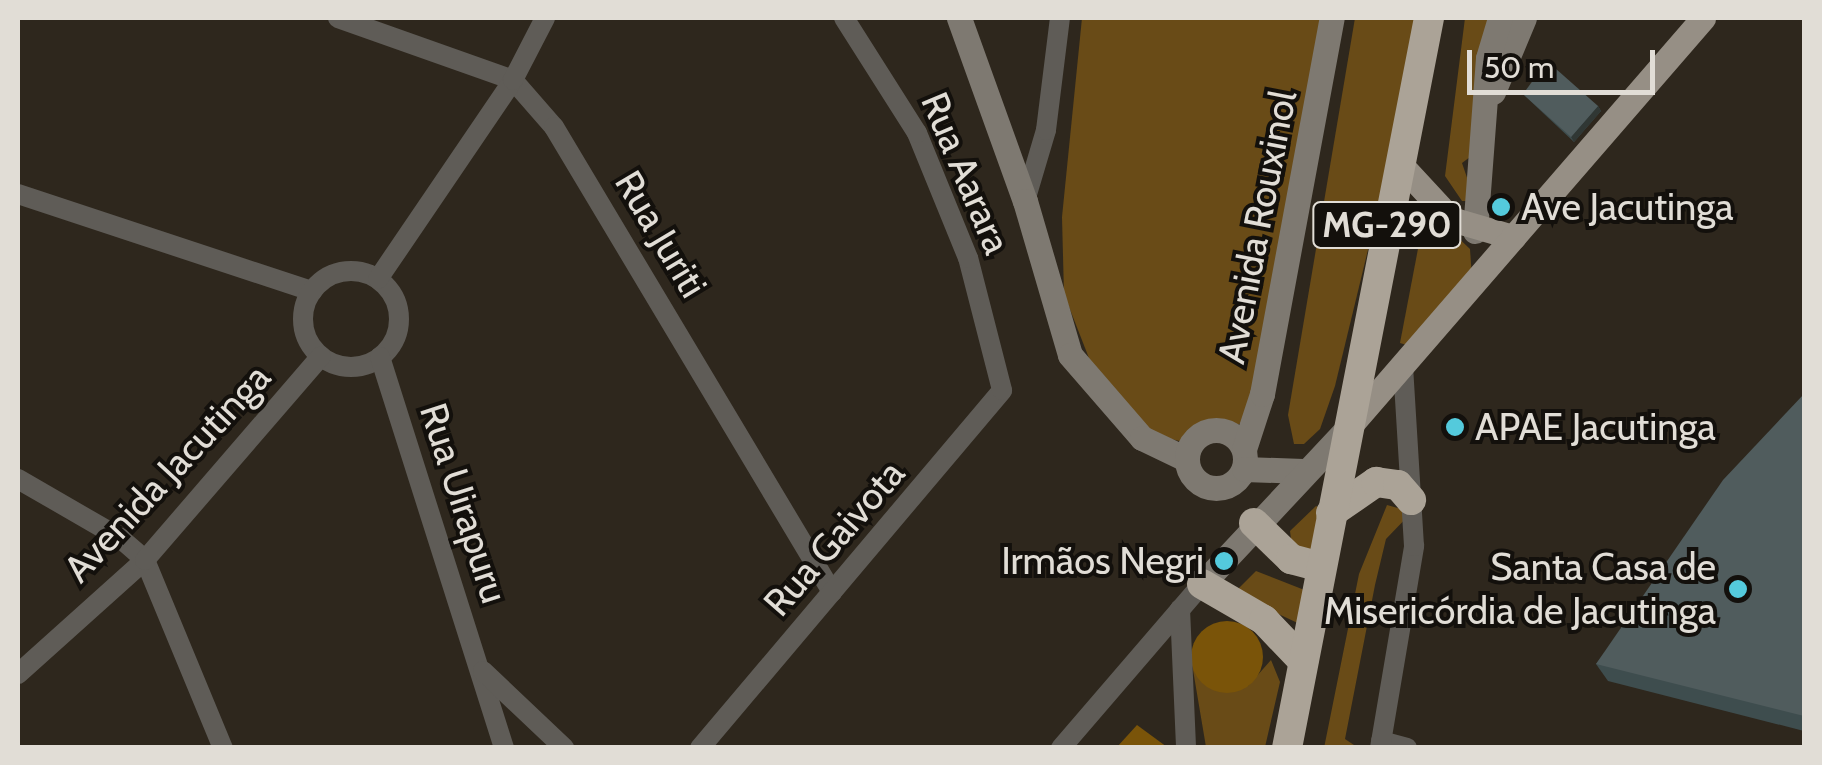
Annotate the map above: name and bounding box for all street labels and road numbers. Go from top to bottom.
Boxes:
street label: Rua Aarara [912,85,1020,261]
street label: Avenida Rouxinol [1208,87,1306,367]
street label: Rua Juriti [606,163,716,305]
road number: MG-290 [1312,195,1462,255]
street label: Avenida Jacutinga [54,355,280,591]
street label: Rua Uirapuru [410,397,518,609]
street label: Rua Gaivota [754,451,914,625]

